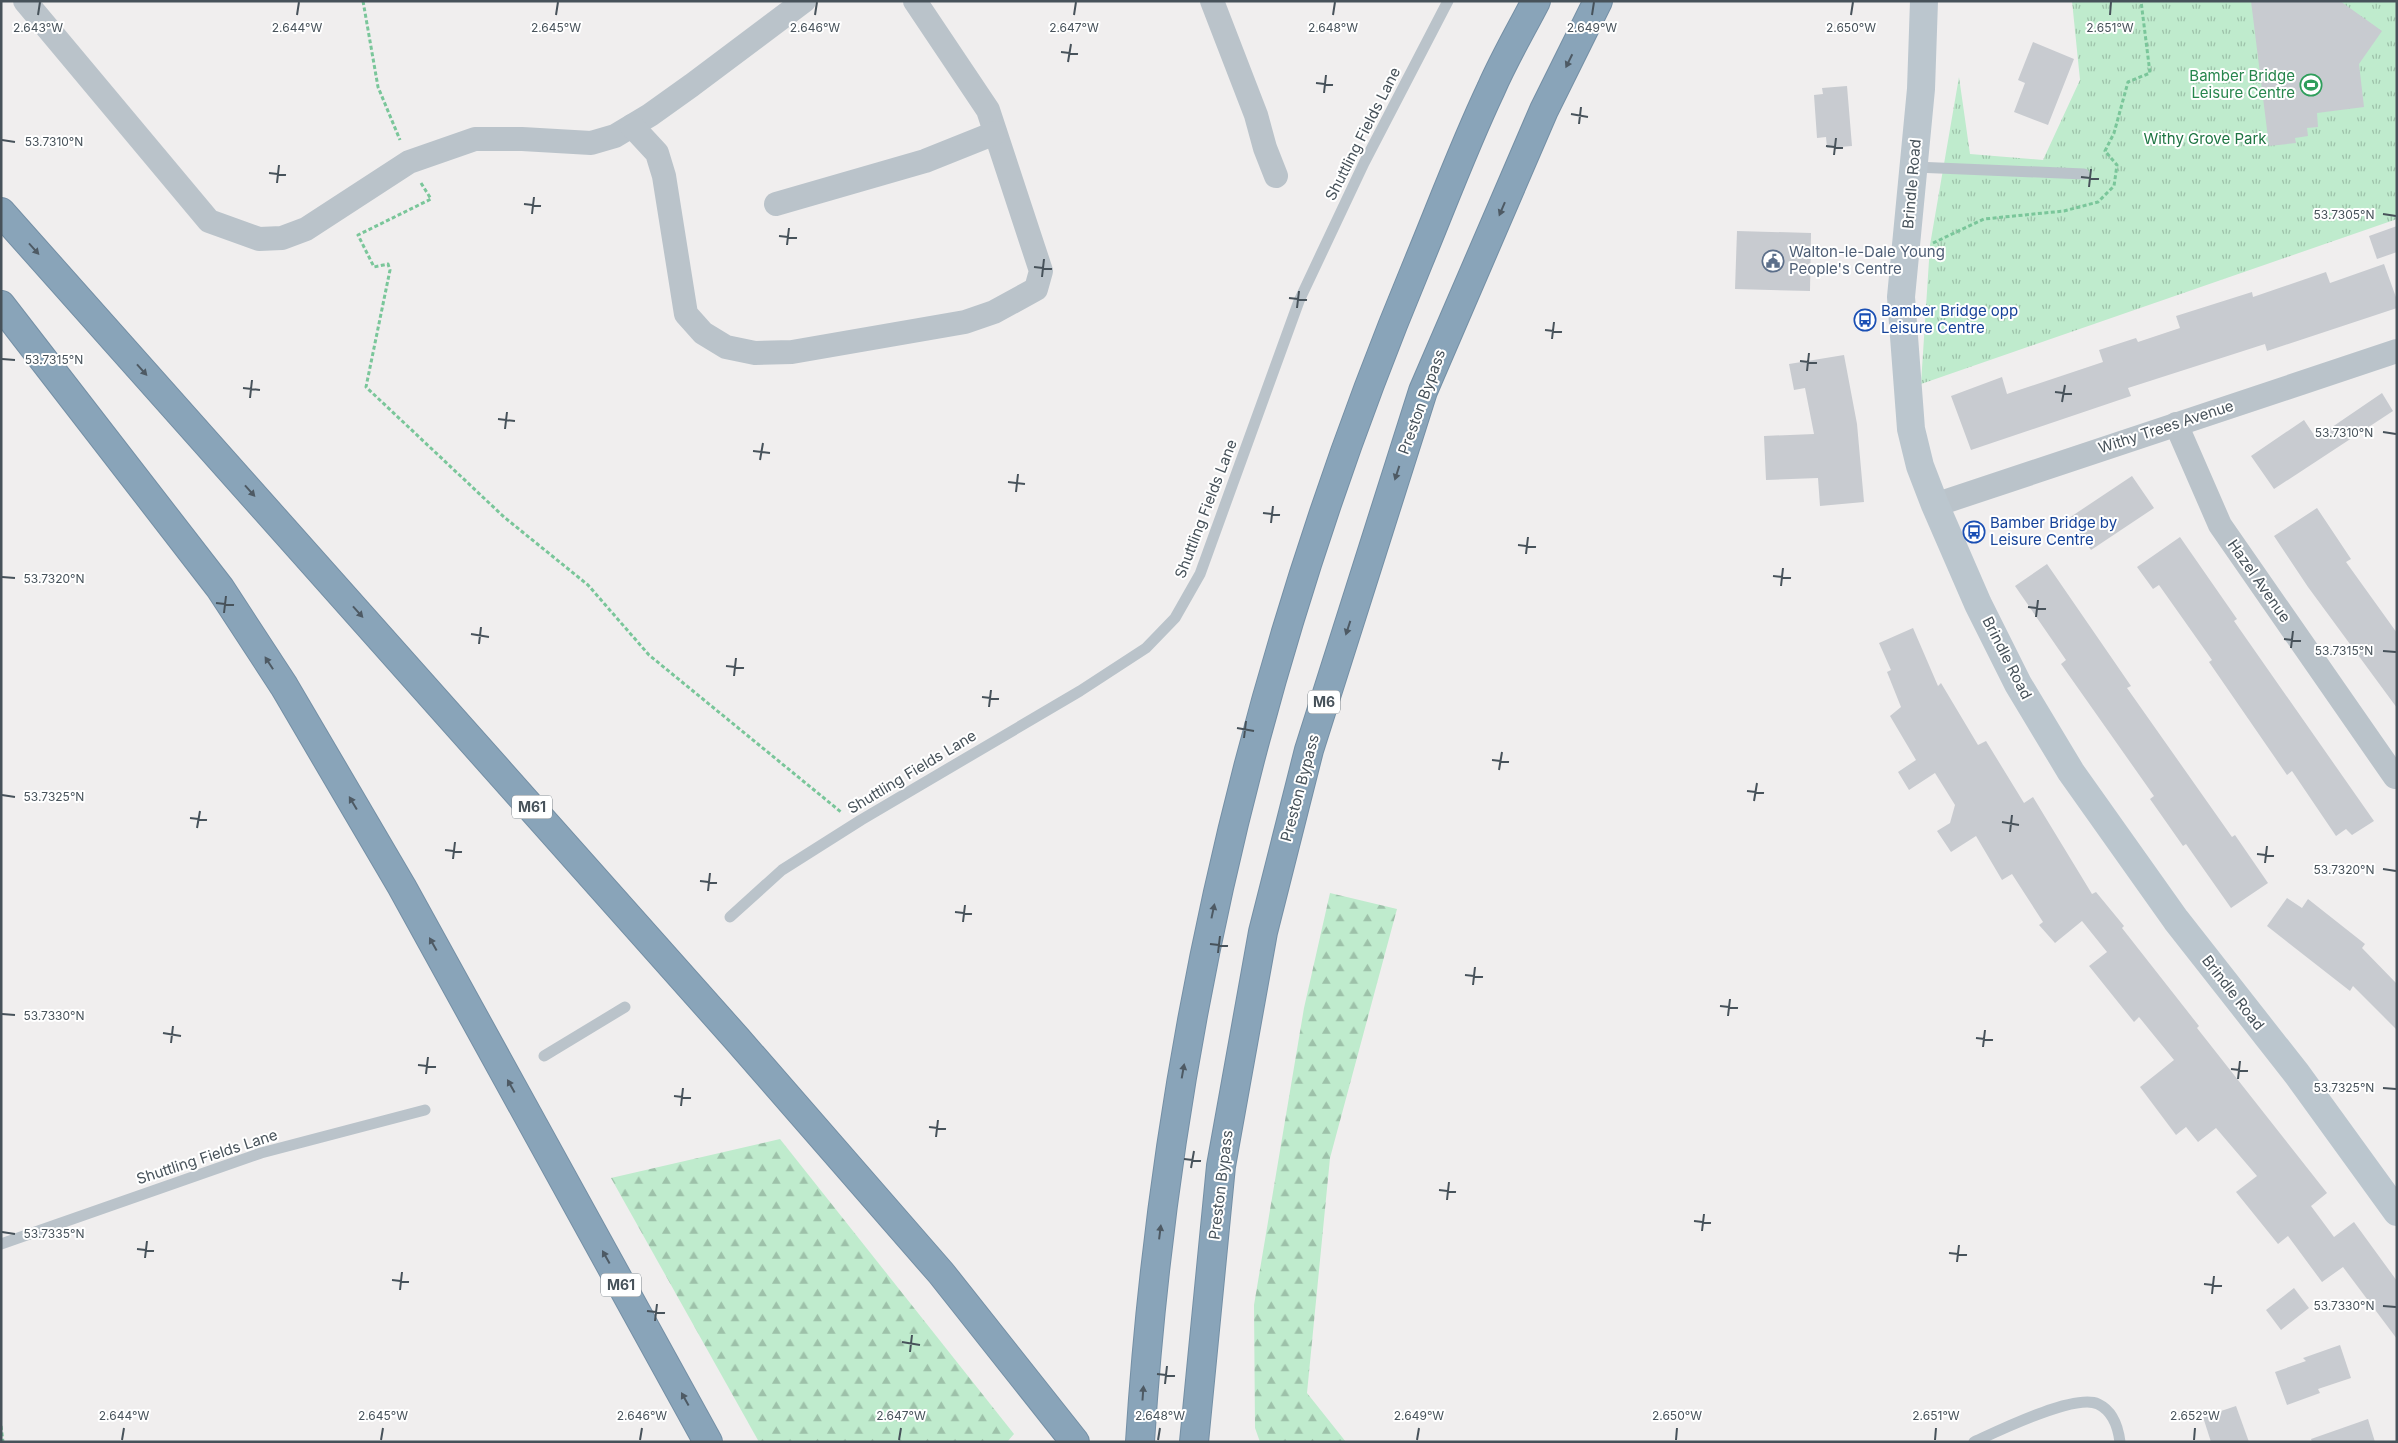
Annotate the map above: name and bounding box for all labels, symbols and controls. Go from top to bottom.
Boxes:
text: 2.643°W [13,20,63,35]
text: 2.644°W [272,20,322,35]
text: 2.645°W [531,20,581,35]
text: 2.646°W [790,20,840,35]
text: 2.647°W [1049,20,1099,35]
text: 2.648°W [1308,20,1358,35]
text: 2.649°W [1567,20,1617,35]
text: 2.650°W [1826,20,1876,35]
text: 2.651°W [2086,20,2134,35]
one-way arrow [1565,53,1573,68]
street label: Shuttling Fields Lane [1321,64,1404,204]
place label: Bamber Bridge Leisure Centre [2189,66,2295,102]
sports icon: Bamber Bridge Leisure Centre [2299,73,2323,97]
park label: Withy Grove Park [2143,129,2267,148]
text: 53.7310°N [25,134,83,149]
street label: Brindle Road [1898,138,1925,230]
one-way arrow [1497,202,1505,216]
text: 53.7305°N [2313,207,2375,222]
one-way arrow [28,242,40,254]
place label: Walton-le-Dale Young People's Centre [1789,242,1945,278]
public building icon: Walton-le-Dale Young People's Centre [1761,249,1785,273]
place label: Bamber Bridge opp Leisure Centre [1881,301,2018,337]
bus stop icon: Bamber Bridge opp Leisure Centre [1853,308,1877,332]
street label: Preston Bypass [1394,347,1449,457]
text: 53.7315°N [25,352,83,367]
one-way arrow [136,363,148,375]
street label: Withy Trees Avenue [2096,396,2236,457]
text: 53.7310°N [2315,425,2373,440]
street label: Shuttling Fields Lane [1170,437,1241,581]
one-way arrow [1392,466,1400,481]
one-way arrow [244,485,255,497]
place label: Bamber Bridge by Leisure Centre [1990,513,2118,549]
bus stop icon: Bamber Bridge by Leisure Centre [1962,520,1986,544]
street label: Hazel Avenue [2224,536,2295,626]
text: 53.7320°N [23,571,85,586]
one-way arrow [353,606,364,619]
street label: Brindle Road [1979,613,2036,702]
one-way arrow [1343,621,1351,636]
text: 53.7315°N [2315,643,2373,658]
one-way arrow [264,657,274,670]
road number: M6 [1308,690,1340,714]
street label: Shuttling Fields Lane [844,726,980,818]
street label: Preston Bypass [1276,732,1323,844]
text: 53.7325°N [24,789,84,804]
one-way arrow [348,796,357,809]
road number: M61 [512,796,552,819]
text: 53.7320°N [2313,862,2375,877]
one-way arrow [1209,903,1217,919]
one-way arrow [429,936,437,951]
street label: Brindle Road [2198,951,2269,1034]
text: 53.7330°N [23,1008,85,1023]
one-way arrow [1179,1062,1187,1078]
one-way arrow [507,1079,515,1094]
text: 53.7325°N [2314,1080,2374,1095]
street label: Shuttling Fields Lane [134,1125,280,1188]
street label: Preston Bypass [1204,1129,1237,1241]
one-way arrow [1156,1223,1164,1239]
text: 53.7335°N [24,1226,84,1241]
one-way arrow [601,1251,610,1264]
road number: M61 [601,1274,641,1296]
text: 53.7330°N [2313,1298,2375,1313]
one-way arrow [1139,1385,1147,1401]
one-way arrow [681,1392,689,1407]
text: 2.644°W [99,1408,149,1423]
text: 2.645°W [358,1408,408,1423]
text: 2.646°W [617,1408,667,1423]
text: 2.647°W [876,1408,926,1423]
text: 2.648°W [1135,1408,1185,1423]
text: 2.649°W [1394,1408,1444,1423]
text: 2.650°W [1652,1408,1702,1423]
text: 2.651°W [1912,1408,1960,1423]
text: 2.652°W [2170,1408,2220,1423]

